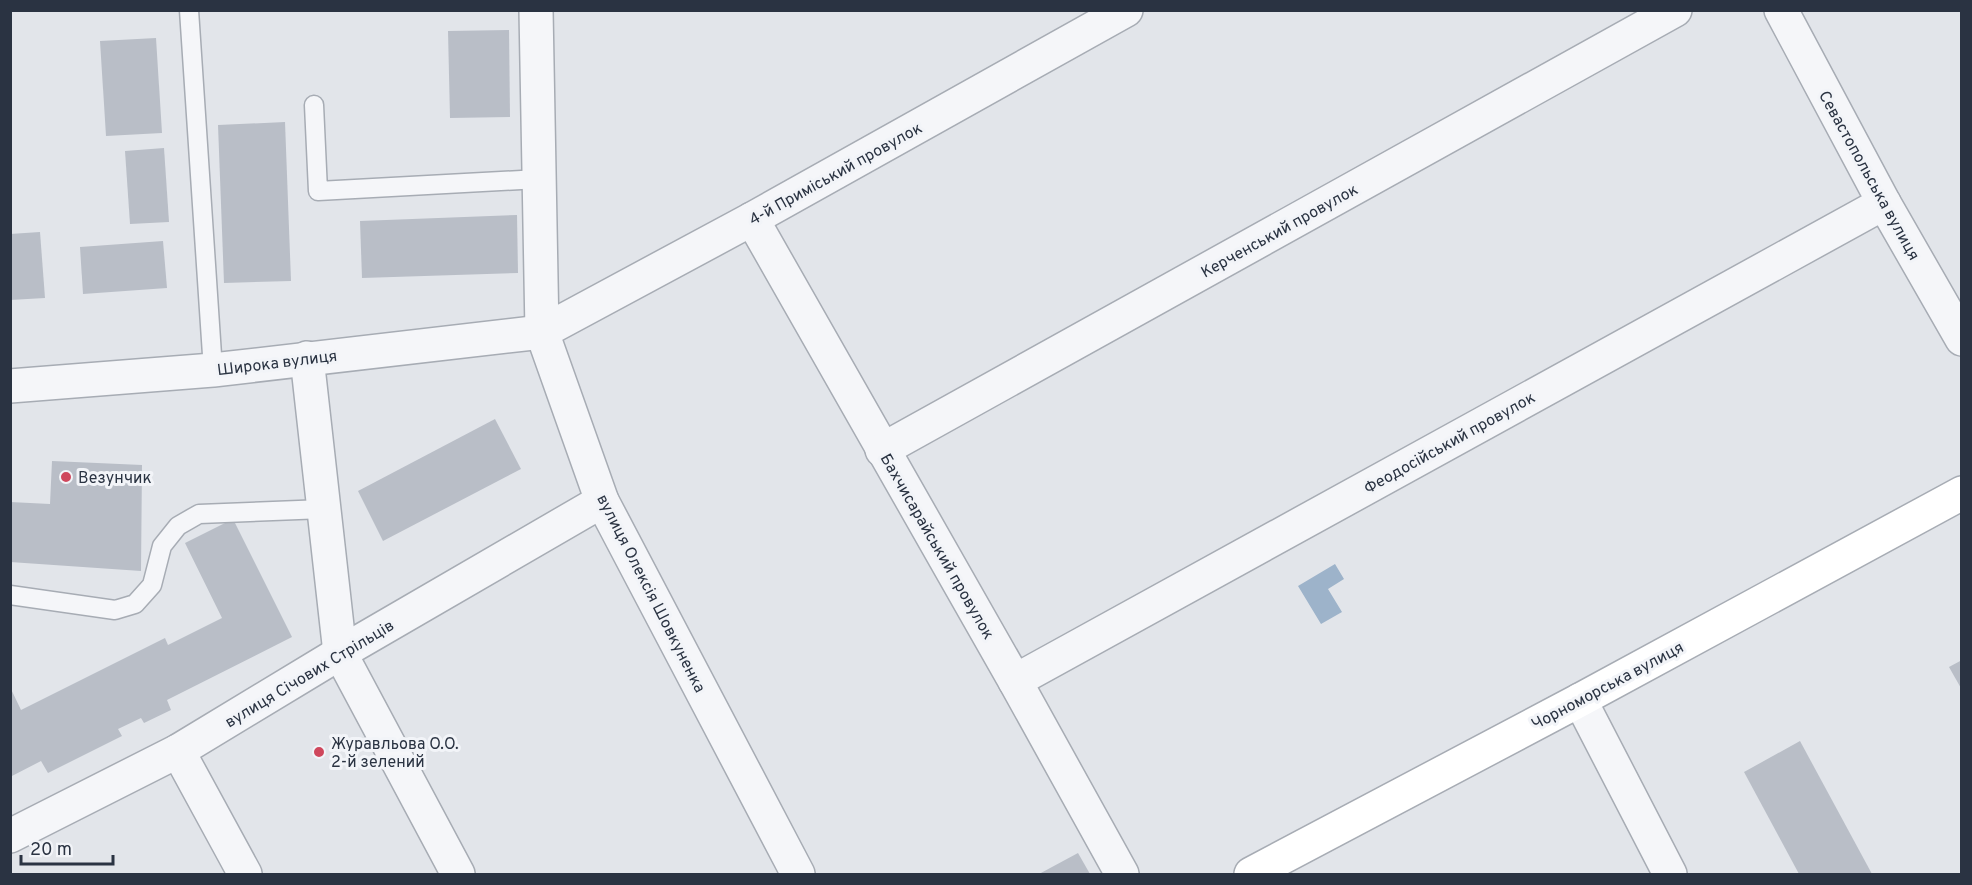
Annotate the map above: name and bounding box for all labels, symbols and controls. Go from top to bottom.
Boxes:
street label: Севастопольська вулиця [1813,88,1923,264]
street label: 4-й Приміський провулок [746,119,926,231]
street label: Керченський провулок [1198,180,1362,283]
street label: Широка вулиця [216,347,338,381]
street label: Феодосійський провулок [1361,388,1539,499]
street label: Бахчисарайський провулок [875,451,998,643]
place label: Везунчик [78,469,152,489]
marker: Везунчик [59,470,73,484]
street label: вулиця Олексія Шовкуненка [591,491,709,697]
street label: вулиця Січових Стрільців [222,616,398,733]
street label: Чорноморська вулиця [1528,638,1687,735]
place label: Журавльова О.О. 2-й зелений [331,735,459,773]
marker: Журавльова О.О. 2-й зелений [312,745,326,759]
scale bar [21,828,112,866]
text: 20 m [30,839,72,862]

